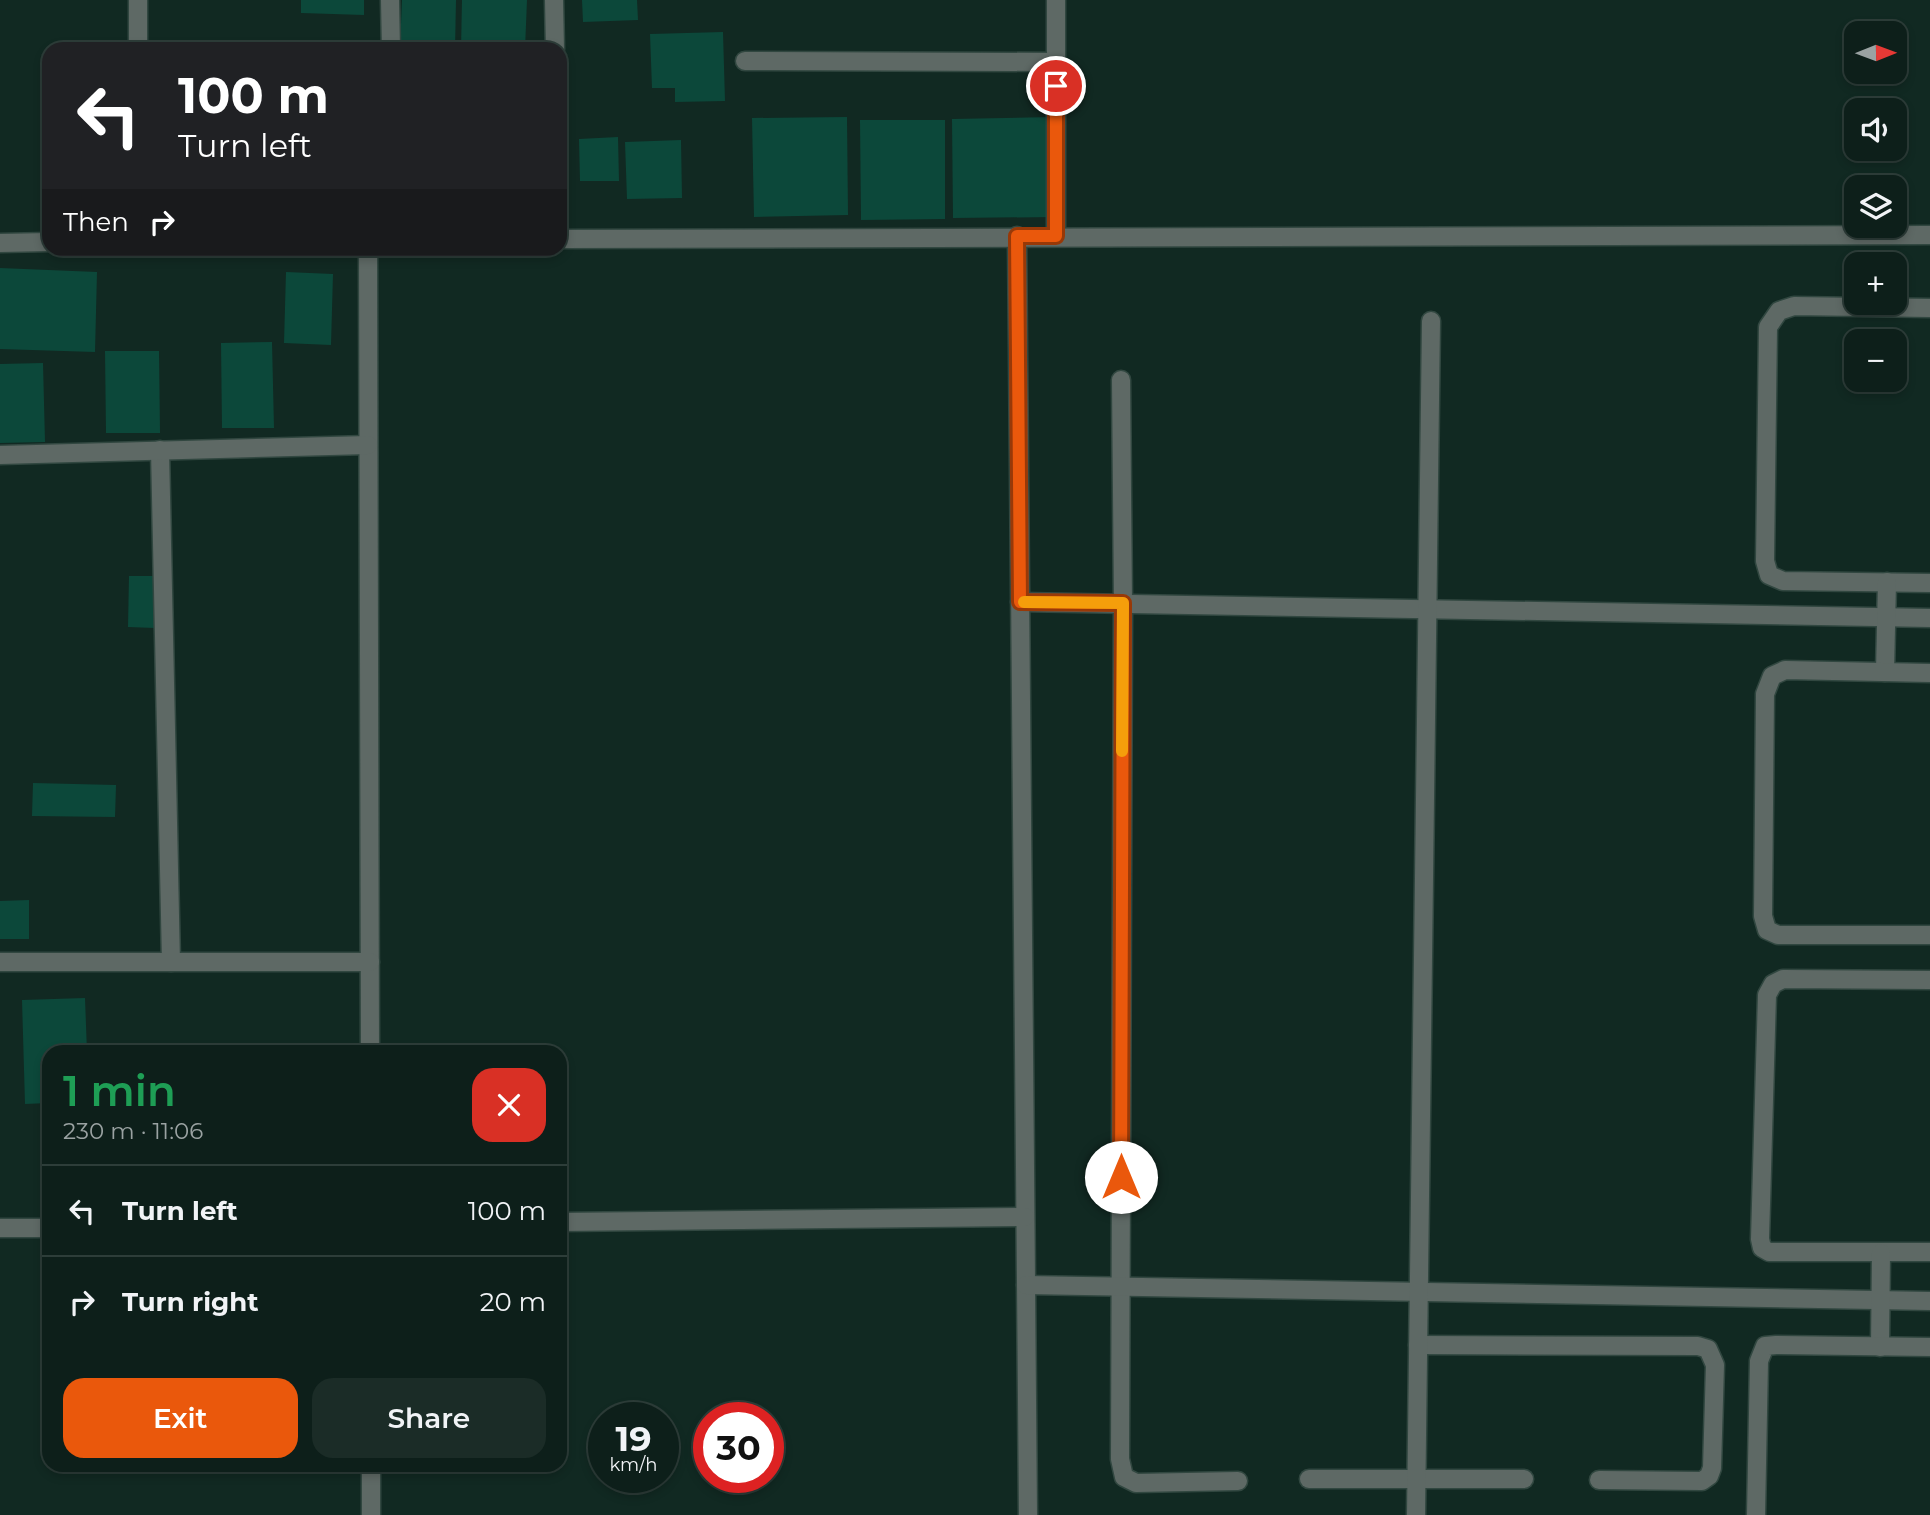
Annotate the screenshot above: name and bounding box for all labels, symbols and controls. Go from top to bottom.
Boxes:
north arrow [1844,21,1908,84]
map controls [1844,21,1907,392]
pin [1026,56,1086,116]
text: 100 m [178,66,329,125]
icon: arrive [1037,67,1075,105]
icon: left [63,70,154,161]
button: sound [1844,98,1907,161]
text: Turn left [178,126,312,165]
button: layers [1844,175,1907,238]
icon: right [143,203,181,241]
text: Then [63,206,129,238]
button: + [1844,252,1907,315]
button: − [1844,329,1907,392]
text: 1 min [63,1065,176,1117]
button: close [472,1068,546,1142]
text: 230 m · 11:06 [63,1117,203,1145]
position arrow [1084,1140,1158,1214]
icon: left [63,1192,101,1230]
text: Turn left [122,1195,238,1227]
text: 100 m [468,1195,546,1227]
icon: right [63,1283,101,1321]
text: Turn right [122,1286,258,1318]
text: 20 m [480,1286,546,1318]
button: Exit [63,1378,298,1458]
button: Share [312,1378,546,1458]
speed limit sign: 30 [693,1402,784,1493]
text: 19 [615,1417,652,1460]
text: km/h [609,1454,658,1476]

